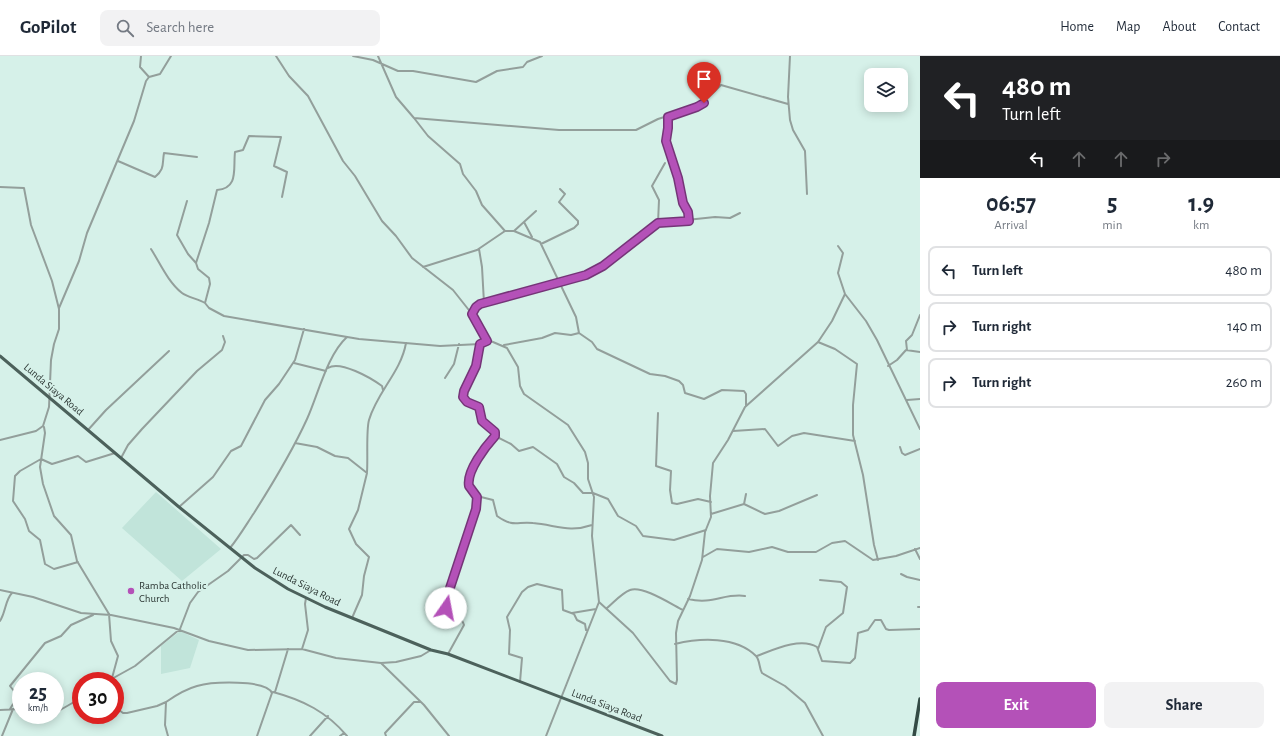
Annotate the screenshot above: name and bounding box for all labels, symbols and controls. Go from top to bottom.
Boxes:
search box [100,10,380,46]
icon: search [114,17,136,39]
text: GoPilot [20,18,76,37]
text: Search here [146,20,214,35]
text: Home [1060,20,1094,34]
text: Map [1116,20,1140,34]
text: About [1162,20,1196,34]
text: Contact [1218,20,1260,34]
pin [687,62,721,103]
icon: arrive [693,68,715,90]
map controls [864,68,908,112]
button: layers [864,68,908,112]
icon: left [936,72,988,124]
text: 480 m [1002,73,1071,101]
text: Turn left [1002,106,1061,124]
icon: left [1026,148,1048,170]
icon: ahead [1068,148,1090,170]
icon: ahead [1110,148,1132,170]
icon: right [1152,148,1174,170]
text: 06:57 [986,192,1036,216]
text: 5 [1107,192,1117,216]
text: 1.9 [1188,192,1214,216]
text: Arrival [994,219,1028,232]
text: min [1102,219,1122,232]
text: km [1193,219,1209,232]
icon: left [938,260,960,282]
text: Turn left [972,263,1023,278]
text: 480 m [1225,263,1262,278]
icon: right [938,316,960,338]
text: Turn right [972,319,1031,334]
text: 140 m [1227,319,1262,334]
street label: Lunda Siaya Road [22,361,86,418]
icon: right [938,372,960,394]
text: Turn right [972,375,1031,390]
text: 260 m [1226,375,1262,390]
street label: Lunda Siaya Road [271,565,343,608]
place label: Ramba Catholic Church [139,580,207,604]
marker: Ramba Catholic Church [126,586,136,596]
position arrow [425,587,467,629]
speed limit sign: 30 [72,672,124,724]
button: Exit [936,682,1096,728]
button: Share [1104,682,1264,728]
text: 25 [29,683,47,703]
street label: Lunda Siaya Road [570,687,644,724]
text: km/h [28,703,48,713]

